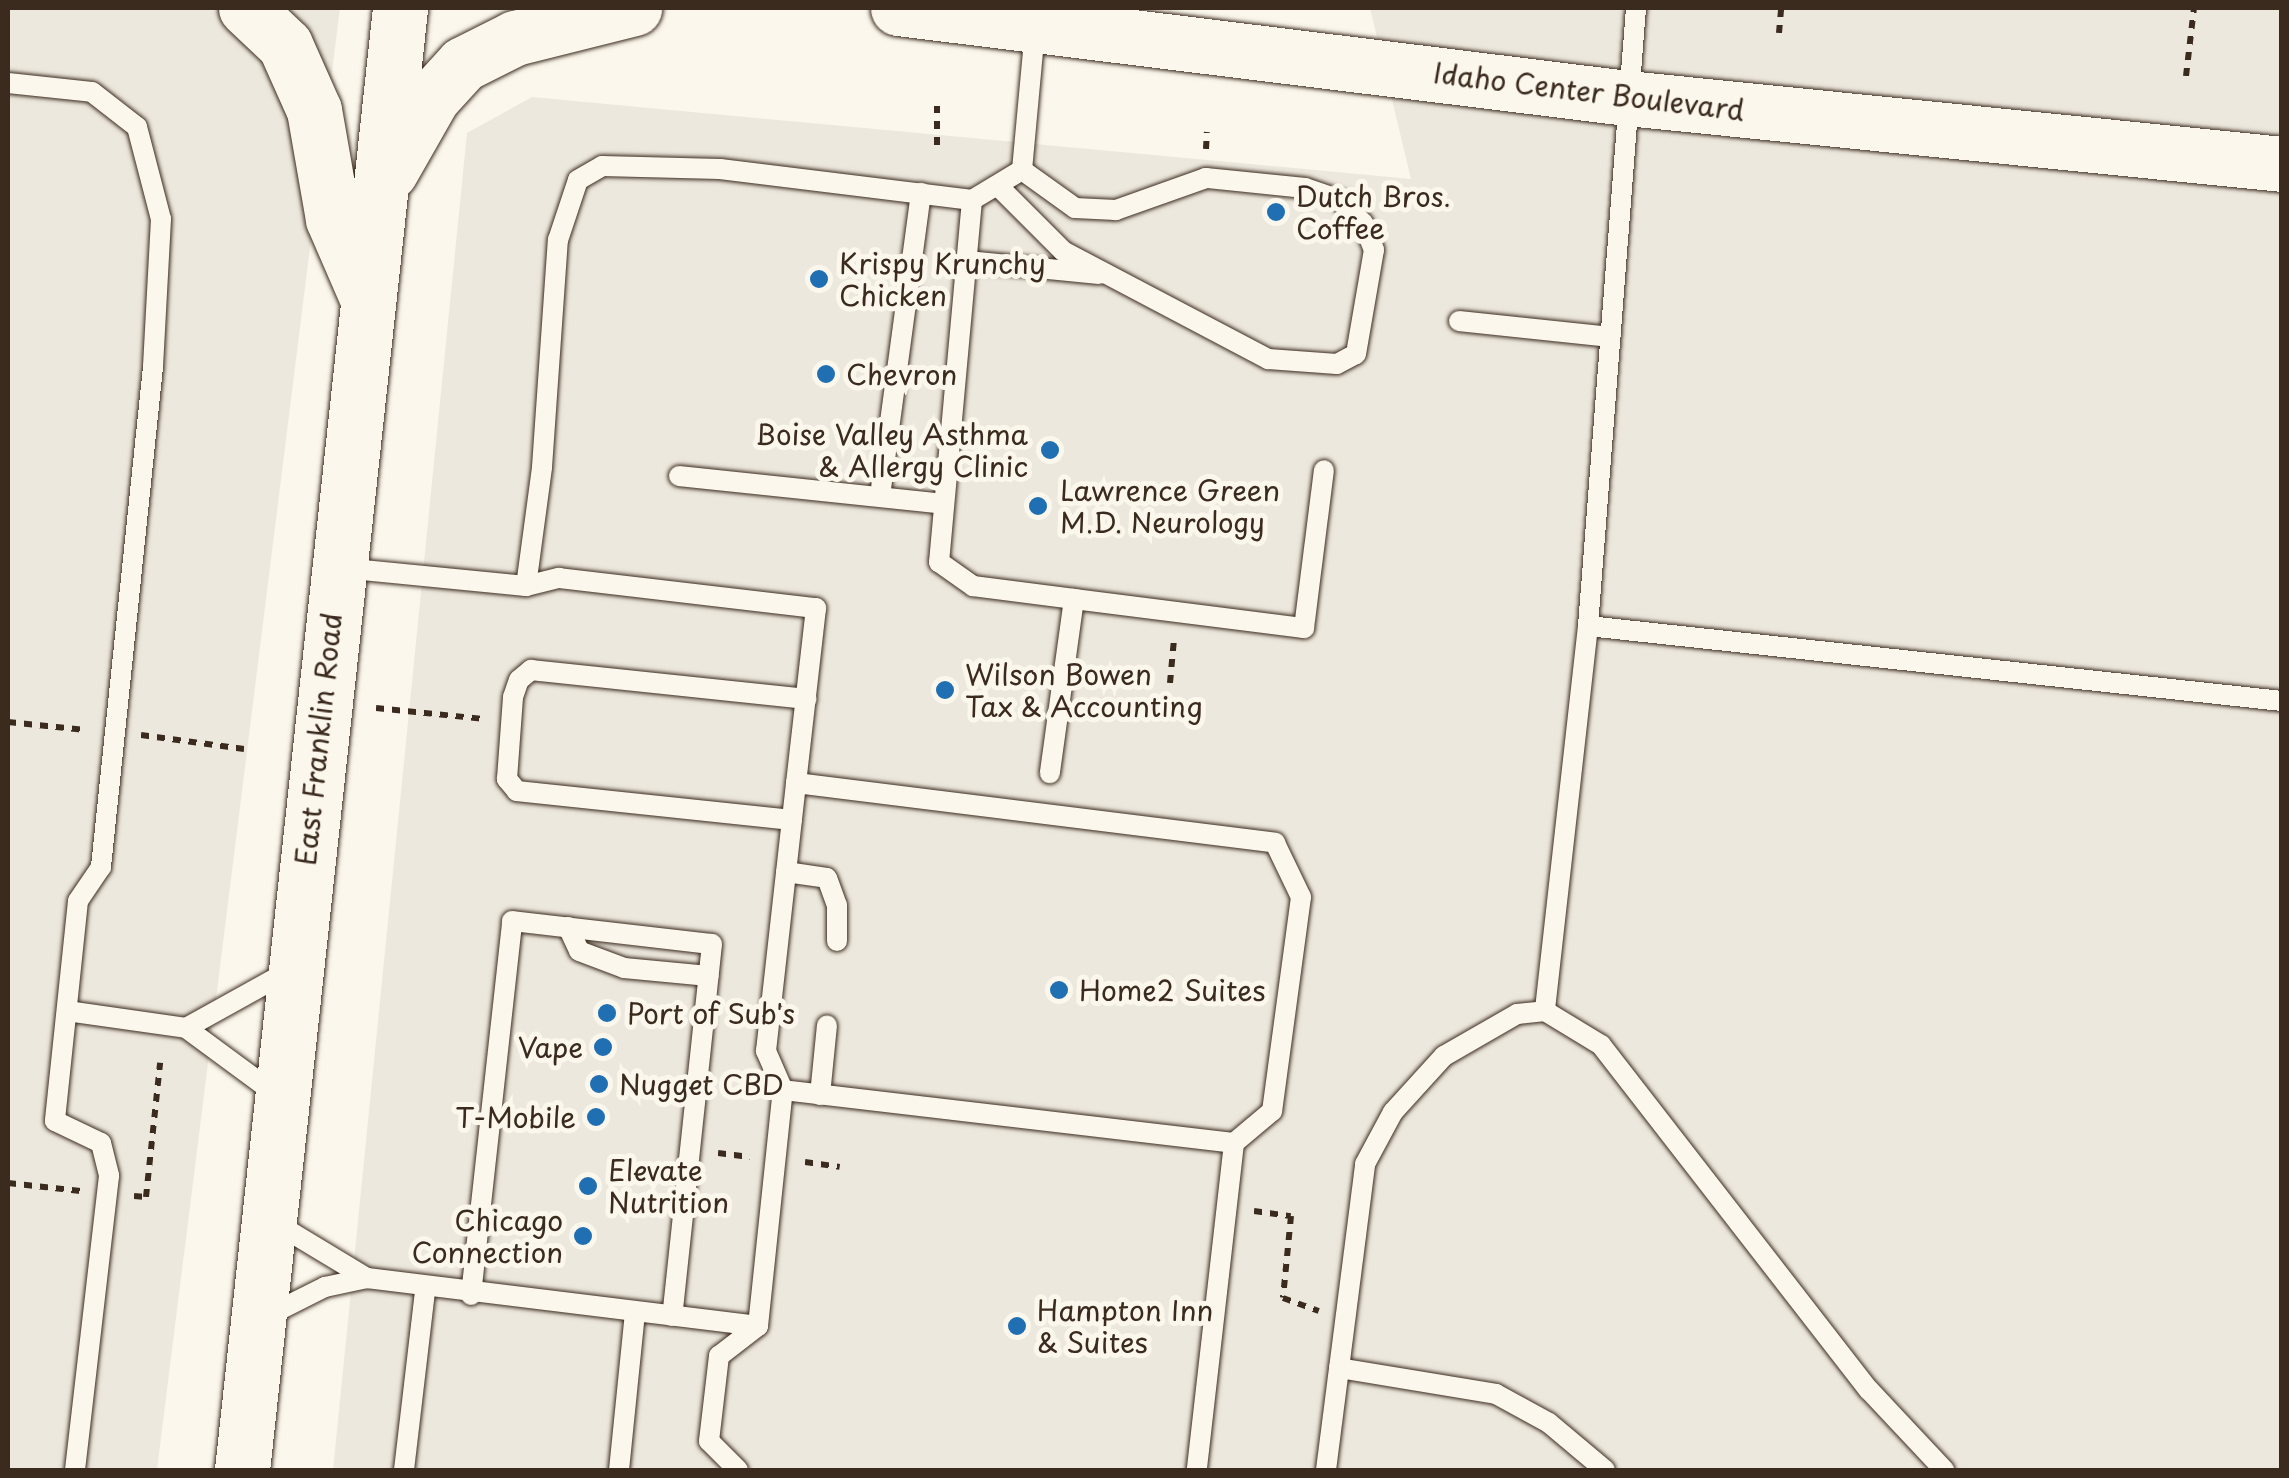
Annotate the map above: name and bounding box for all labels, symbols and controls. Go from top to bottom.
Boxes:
street label: Idaho Center Boulevard [1429,55,1749,127]
place label: Dutch Bros. Coffee [1296,179,1453,245]
marker: Dutch Bros. Coffee [1265,201,1287,223]
place label: Krispy Krunchy Chicken [839,246,1046,312]
marker: Krispy Krunchy Chicken [808,268,830,290]
place label: Chevron [846,357,957,391]
marker: Chevron [815,363,837,385]
place label: Boise Valley Asthma & Allergy Clinic [752,417,1028,483]
marker: Boise Valley Asthma & Allergy Clinic [1037,437,1063,463]
place label: Lawrence Green M.D. Neurology [1060,473,1283,539]
marker: Lawrence Green M.D. Neurology [1025,493,1051,519]
street label: East Franklin Road [288,610,348,868]
place label: Wilson Bowen Tax & Accounting [965,657,1205,723]
marker: Wilson Bowen Tax & Accounting [934,679,956,701]
place label: Home2 Suites [1079,973,1267,1007]
marker: Home2 Suites [1048,979,1070,1001]
place label: Port of Sub's [627,996,795,1030]
marker: Port of Sub's [596,1002,618,1024]
place label: Vape [518,1030,583,1064]
marker: Vape [592,1036,614,1058]
place label: Nugget CBD [619,1067,786,1101]
marker: Nugget CBD [588,1073,610,1095]
place label: T-Mobile [455,1100,576,1134]
marker: T-Mobile [585,1106,607,1128]
place label: Elevate Nutrition [608,1153,729,1219]
marker: Elevate Nutrition [577,1175,599,1197]
place label: Chicago Connection [412,1203,563,1269]
marker: Chicago Connection [572,1225,594,1247]
place label: Hampton Inn & Suites [1037,1293,1213,1359]
marker: Hampton Inn & Suites [1006,1315,1028,1337]

